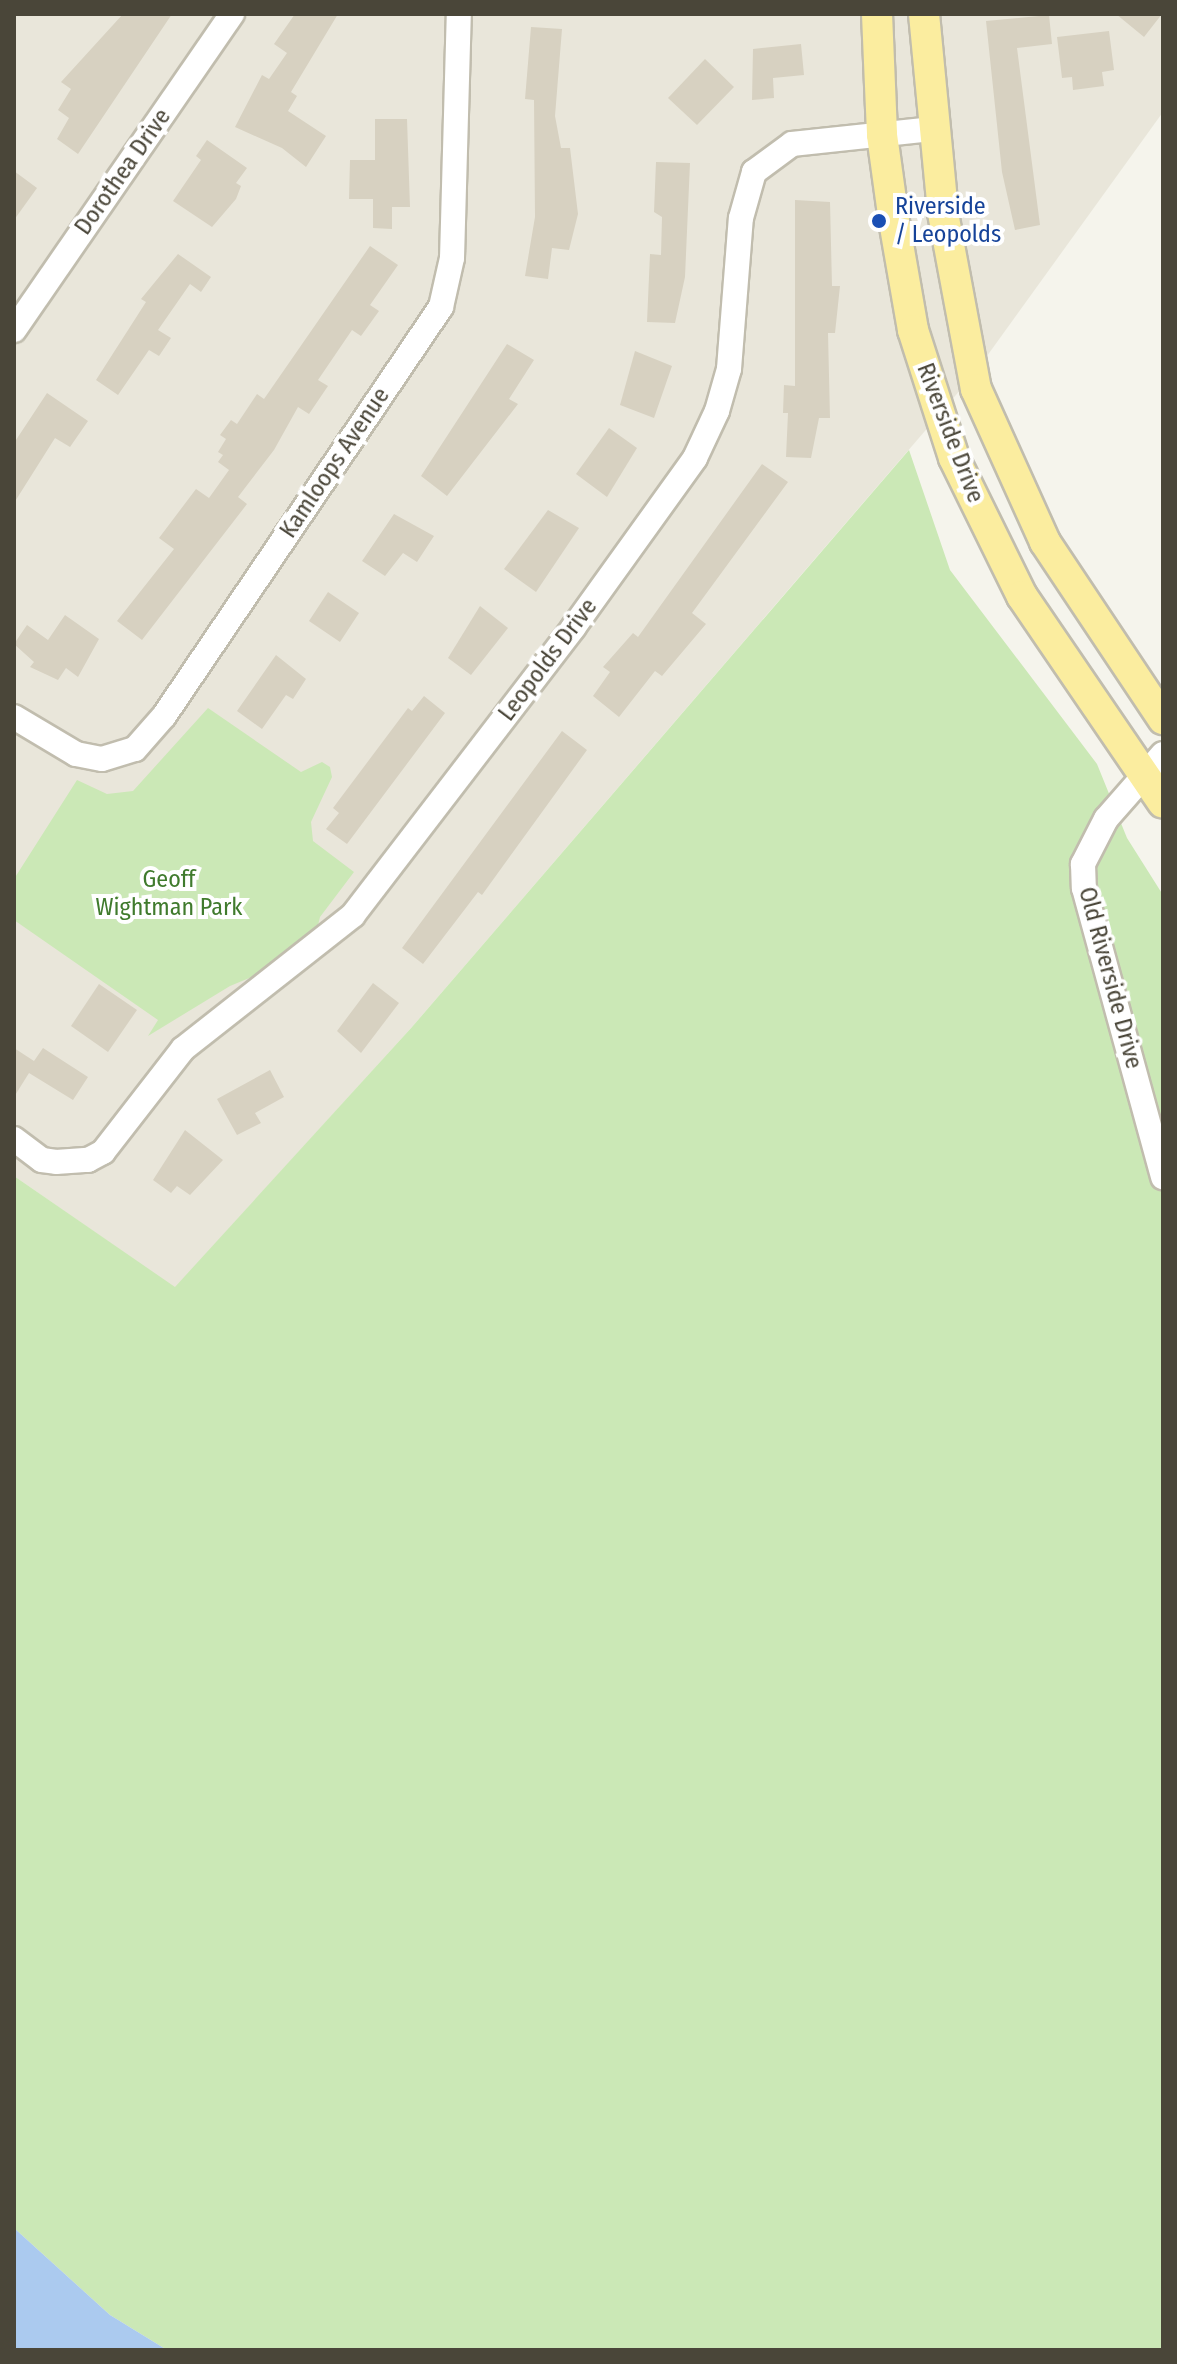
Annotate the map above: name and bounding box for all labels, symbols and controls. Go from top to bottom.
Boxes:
street label: Dorothea Drive [69,103,177,241]
place label: Riverside / Leopolds [895,193,1001,249]
marker: Riverside / Leopolds [870,212,888,230]
street label: Riverside Drive [910,359,990,507]
street label: Kamloops Avenue [274,382,396,544]
street label: Leopolds Drive [493,593,603,727]
park label: Geoff Wightman Park [96,866,242,922]
street label: Old Riverside Drive [1072,884,1148,1072]

